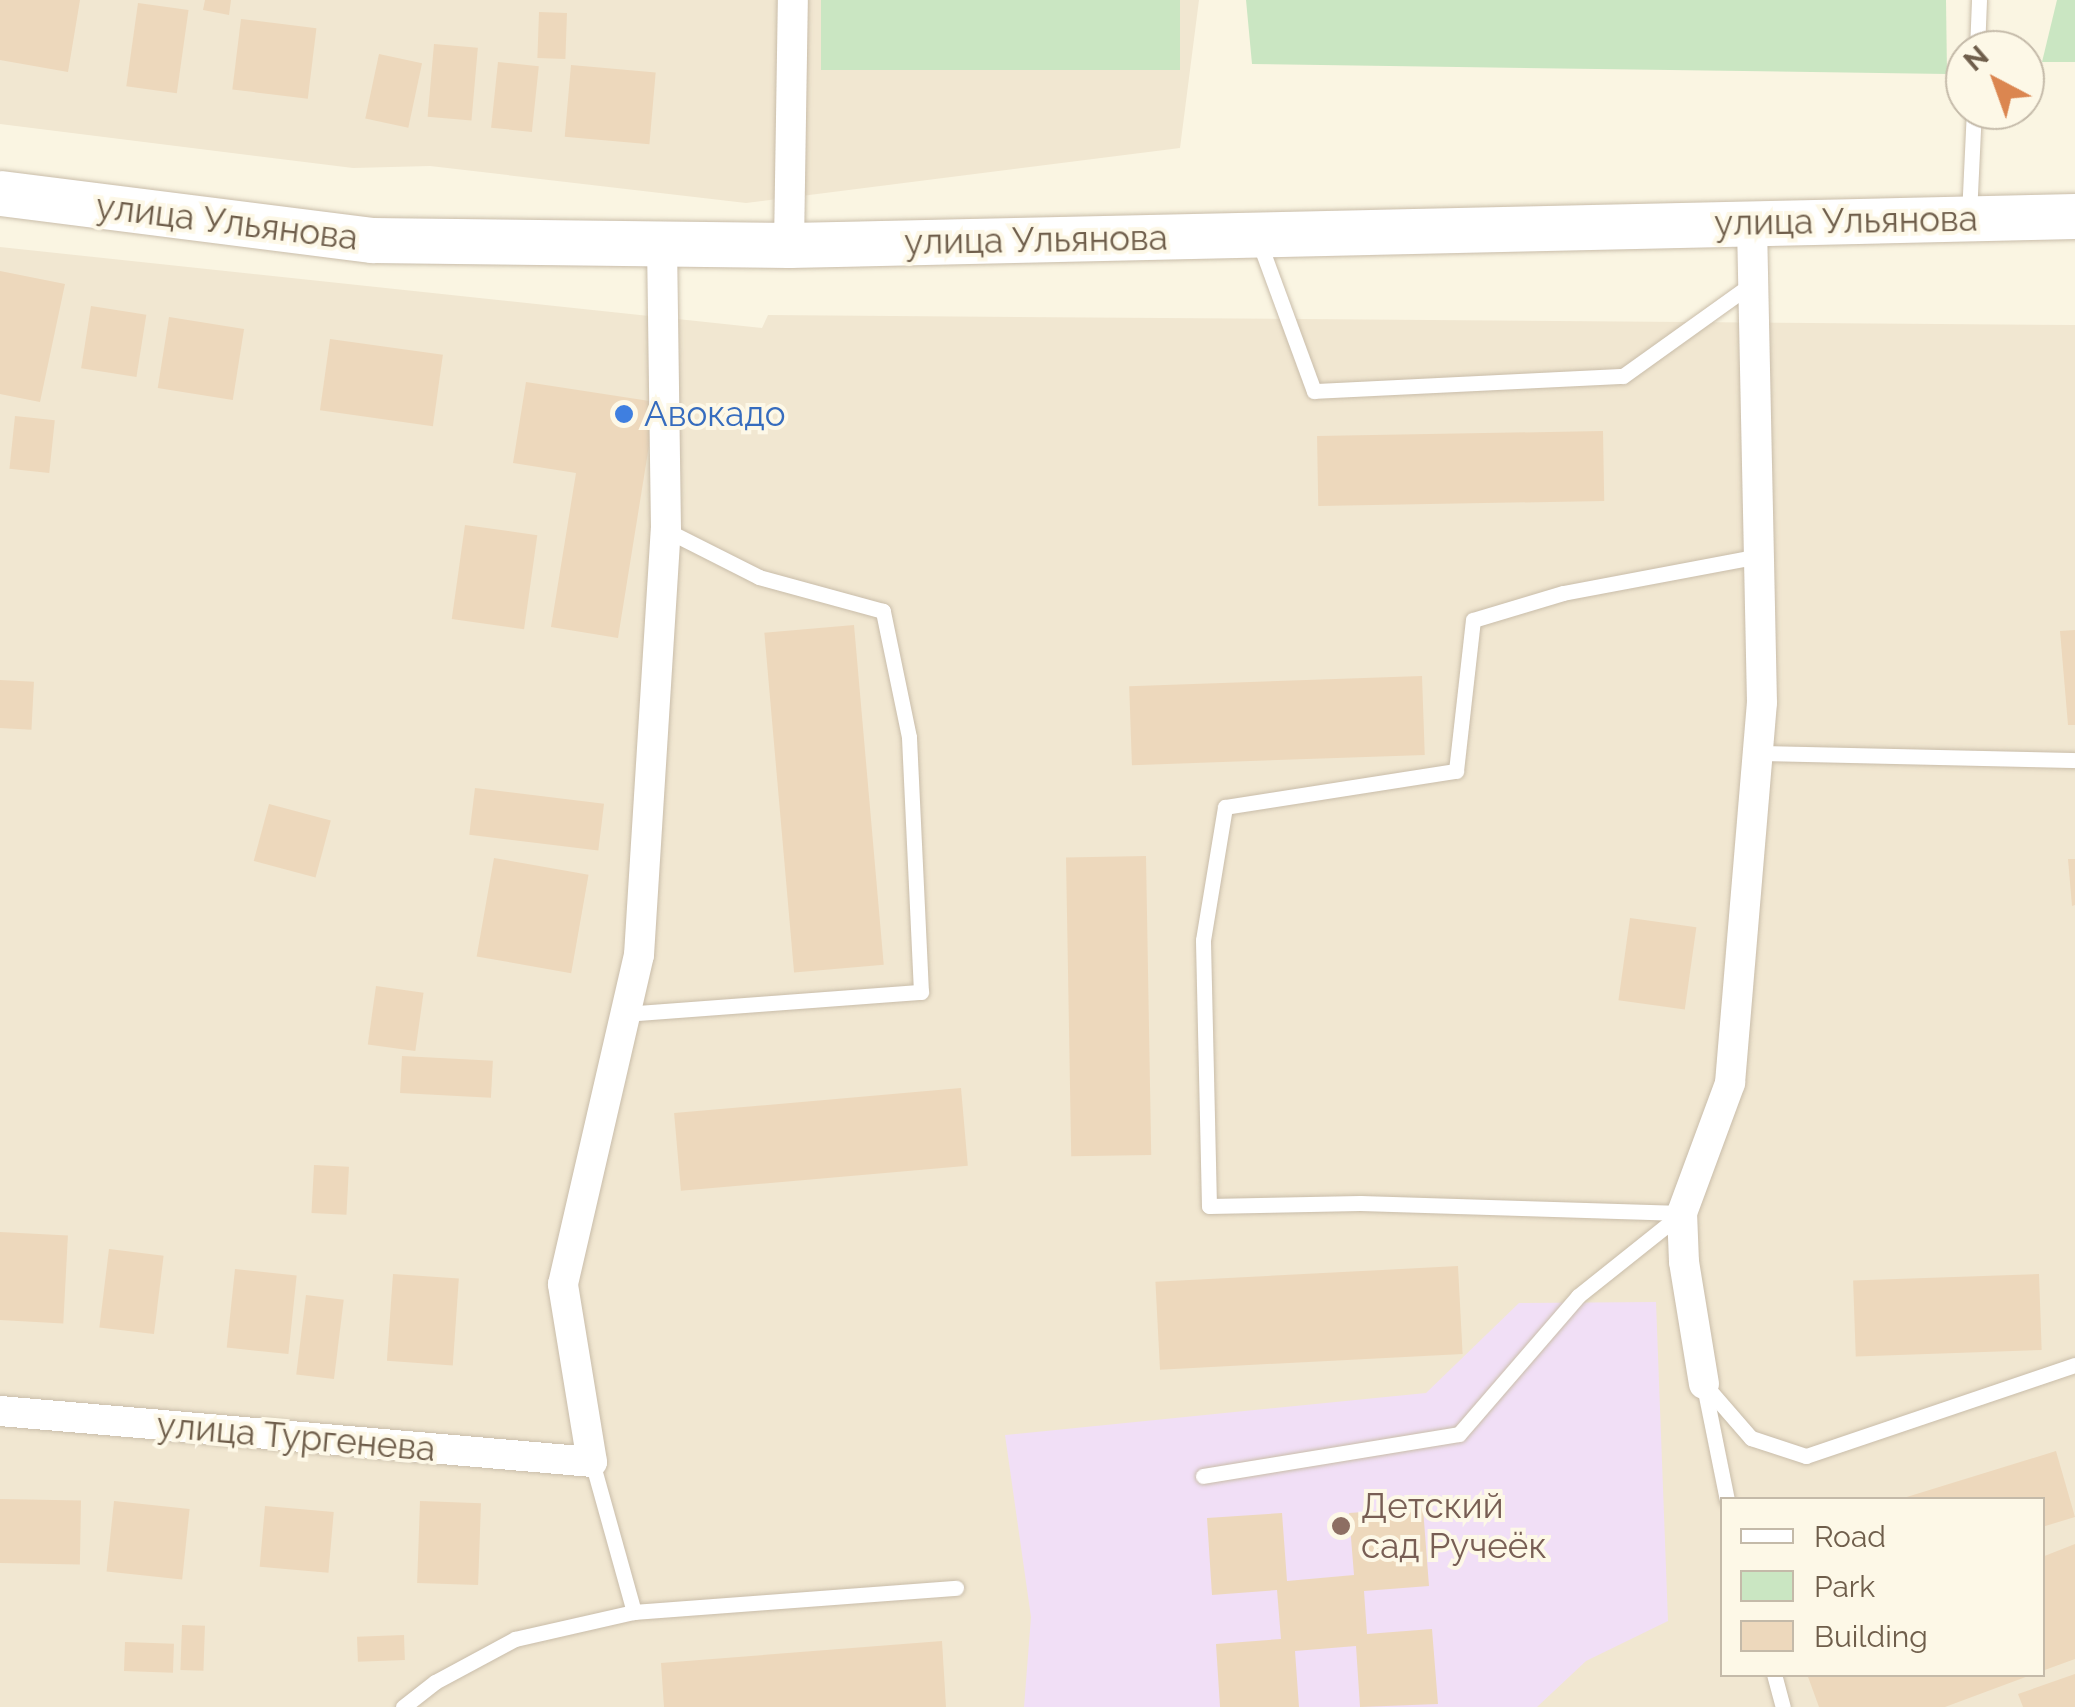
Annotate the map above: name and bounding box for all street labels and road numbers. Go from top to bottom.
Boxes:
street label: улица Ульянова [94,185,360,259]
street label: улица Ульянова [1714,198,1978,244]
street label: улица Ульянова [904,217,1168,263]
street label: улица Тургенева [154,1404,438,1470]

